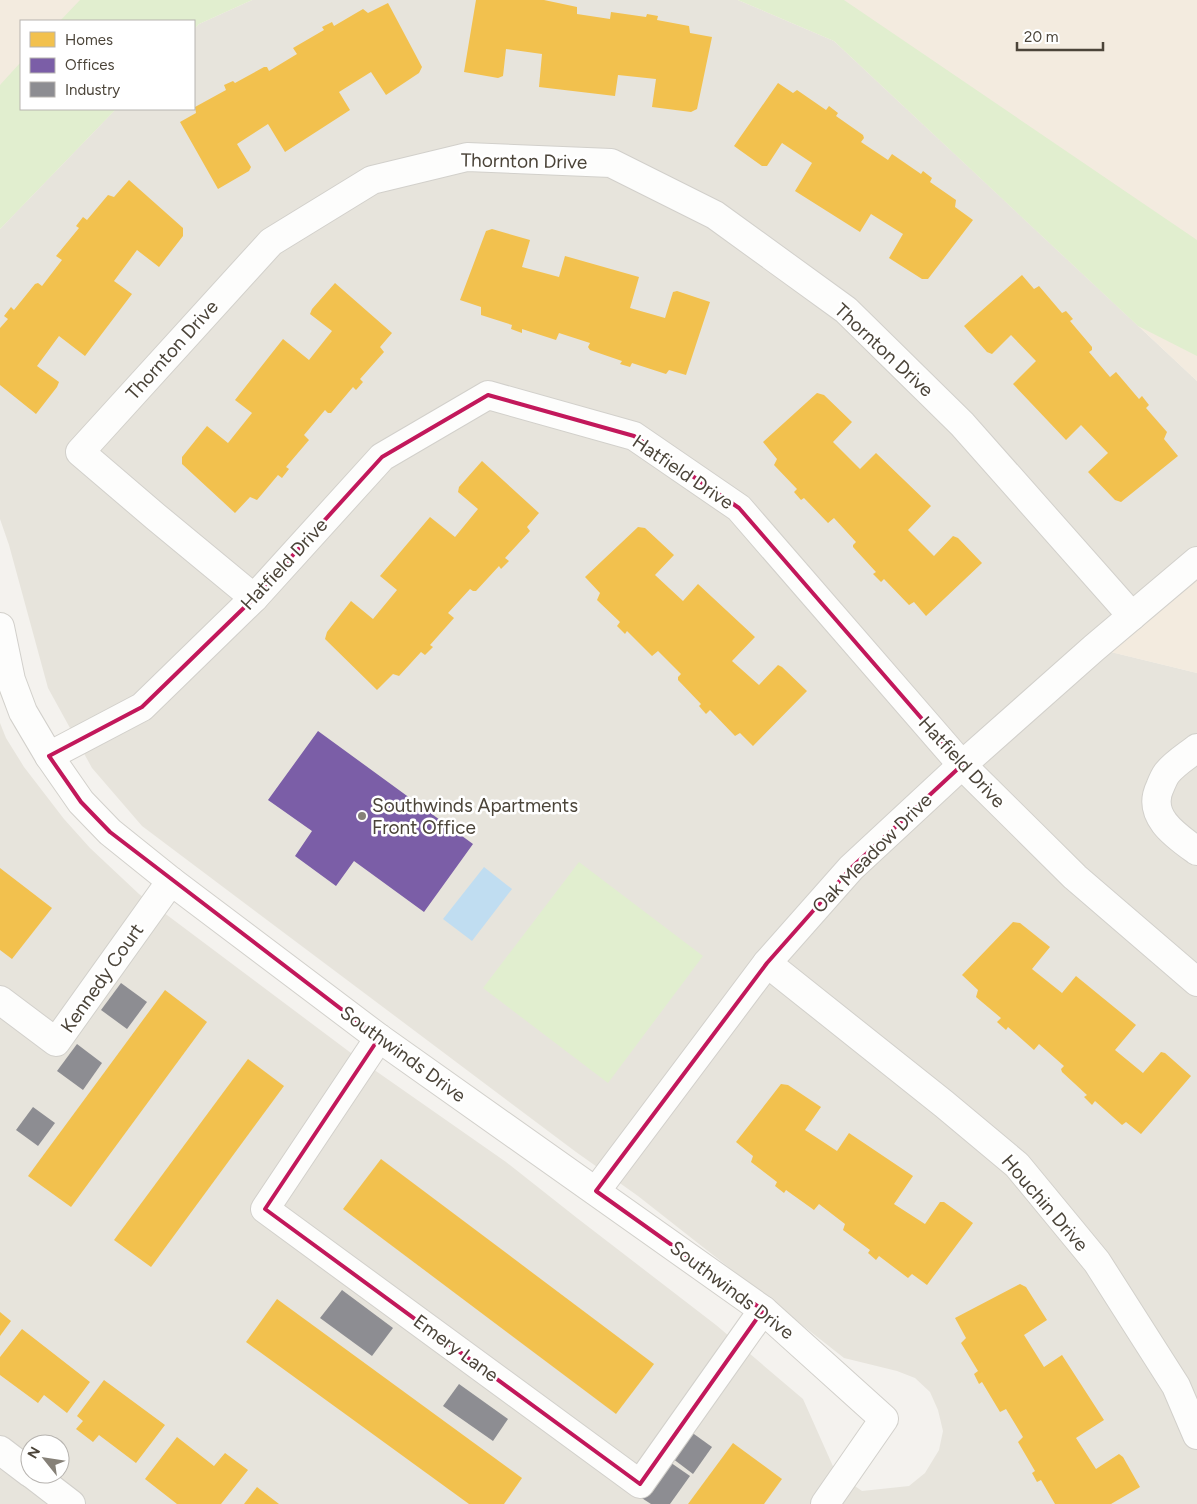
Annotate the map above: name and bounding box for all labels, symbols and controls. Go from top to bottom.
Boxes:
legend [20,20,195,110]
scale bar [1017,20,1103,52]
text: 20 m [1024,28,1058,46]
text: Homes [65,31,113,49]
text: Offices [65,56,115,74]
text: Industry [65,81,120,99]
street label: Thornton Drive [461,148,587,174]
street label: Thornton Drive [121,295,223,405]
street label: Thornton Drive [830,298,938,402]
street label: Hatfield Drive [628,430,738,514]
street label: Hatfield Drive [236,513,332,615]
street label: Hatfield Drive [914,711,1010,813]
street label: Oak Meadow Drive [807,788,937,918]
place label: Southwinds Apartments Front Office [372,794,578,839]
marker: Southwinds Apartments Front Office [356,810,368,822]
street label: Kennedy Court [56,919,148,1037]
street label: Southwinds Drive [336,1001,470,1107]
street label: Houchin Drive [997,1150,1093,1256]
street label: Southwinds Drive [665,1236,799,1344]
street label: Emery Lane [409,1309,503,1387]
north arrow [20,1434,70,1484]
text: N [24,1444,44,1462]

